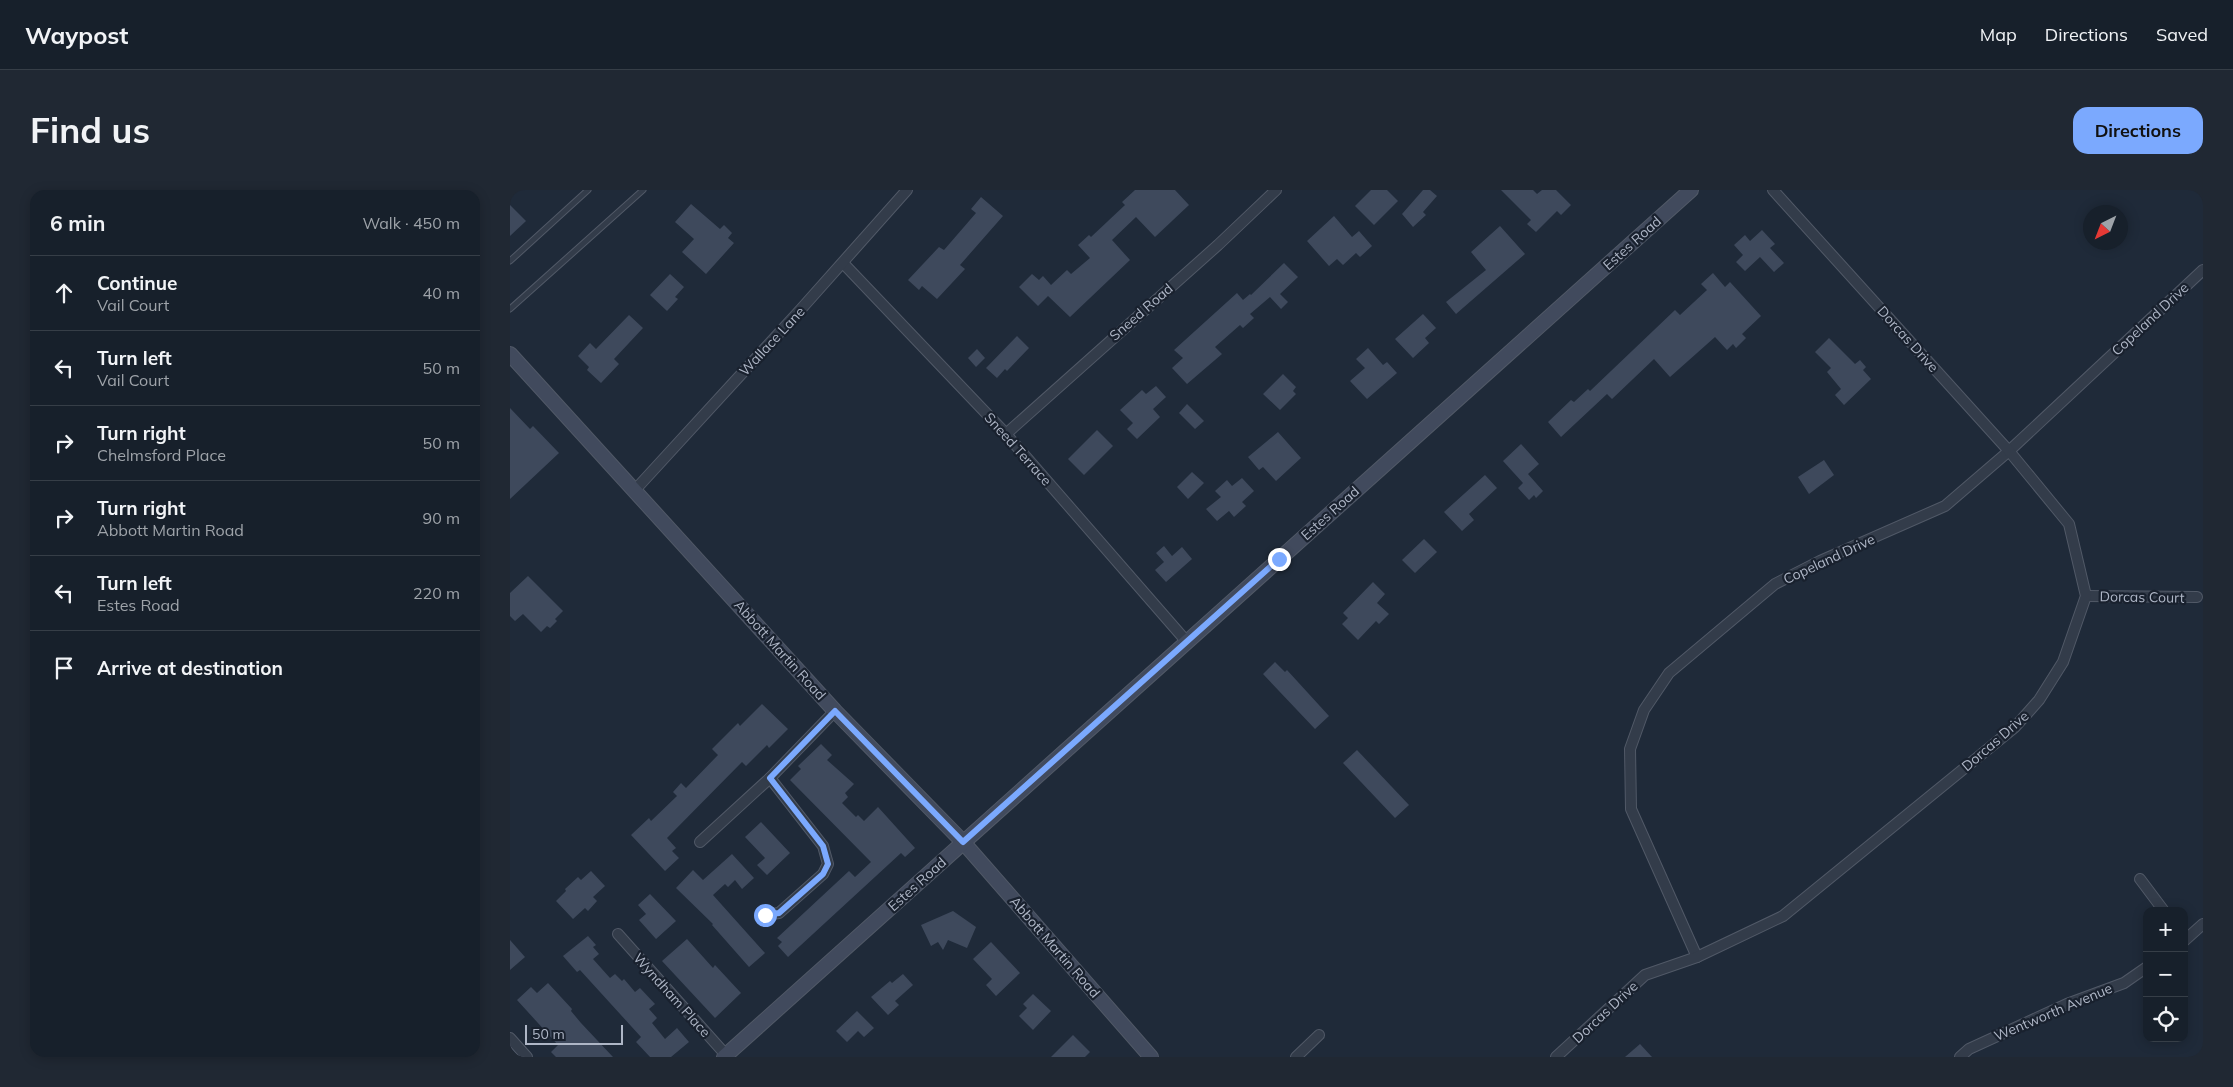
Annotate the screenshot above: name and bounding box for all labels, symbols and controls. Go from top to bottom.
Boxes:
text: Waypost [25,20,128,50]
text: Map [1980,23,2017,46]
text: Directions [2045,23,2128,46]
text: Saved [2156,23,2208,46]
button: Directions [2073,107,2203,154]
text: Find us [30,108,150,152]
north arrow [2083,205,2128,250]
text: 6 min [50,210,105,236]
street label: Estes Road [1599,212,1665,274]
text: Walk · 450 m [362,213,460,233]
text: Continue [97,271,177,295]
icon: ahead [50,279,78,307]
street label: Sneed Road [1105,279,1177,345]
street label: Copeland Drive [2108,279,2192,359]
text: 40 m [423,283,460,303]
text: Vail Court [97,295,169,315]
street label: Dorcas Drive [1873,302,1943,376]
street label: Wallace Lane [735,303,809,379]
text: Turn left [97,346,172,370]
icon: left [50,354,78,382]
text: 50 m [423,358,460,378]
text: Vail Court [97,370,169,390]
street label: Sneed Terrace [980,409,1056,489]
text: Turn right [97,421,186,445]
icon: right [50,429,78,457]
text: 50 m [423,433,460,453]
text: Chelmsford Place [97,445,226,465]
street label: Estes Road [1297,482,1363,544]
text: Turn right [97,496,186,520]
icon: right [50,504,78,532]
text: 90 m [423,508,460,528]
text: Abbott Martin Road [97,520,244,540]
street label: Copeland Drive [1780,530,1878,588]
route end [1268,548,1291,571]
text: Turn left [97,571,172,595]
icon: left [50,579,78,607]
text: 220 m [413,583,460,603]
street label: Dorcas Court [2099,587,2185,607]
text: Estes Road [97,595,180,615]
street label: Abbott Martin Road [730,596,830,704]
icon: arrive [50,654,78,682]
text: Arrive at destination [97,656,283,680]
street label: Dorcas Drive [1958,707,2032,775]
street label: Estes Road [884,853,950,915]
street label: Abbott Martin Road [1006,893,1104,1001]
route start [754,904,777,927]
map controls [2143,907,2188,1042]
button: + [2143,907,2188,952]
street label: Wyndham Place [630,949,714,1041]
button: − [2143,952,2188,997]
street label: Dorcas Drive [1568,977,1642,1047]
street label: Wentworth Avenue [1991,979,2115,1045]
button: locate [2143,997,2188,1042]
scale bar [525,1022,622,1045]
text: 50 m [532,1025,565,1043]

